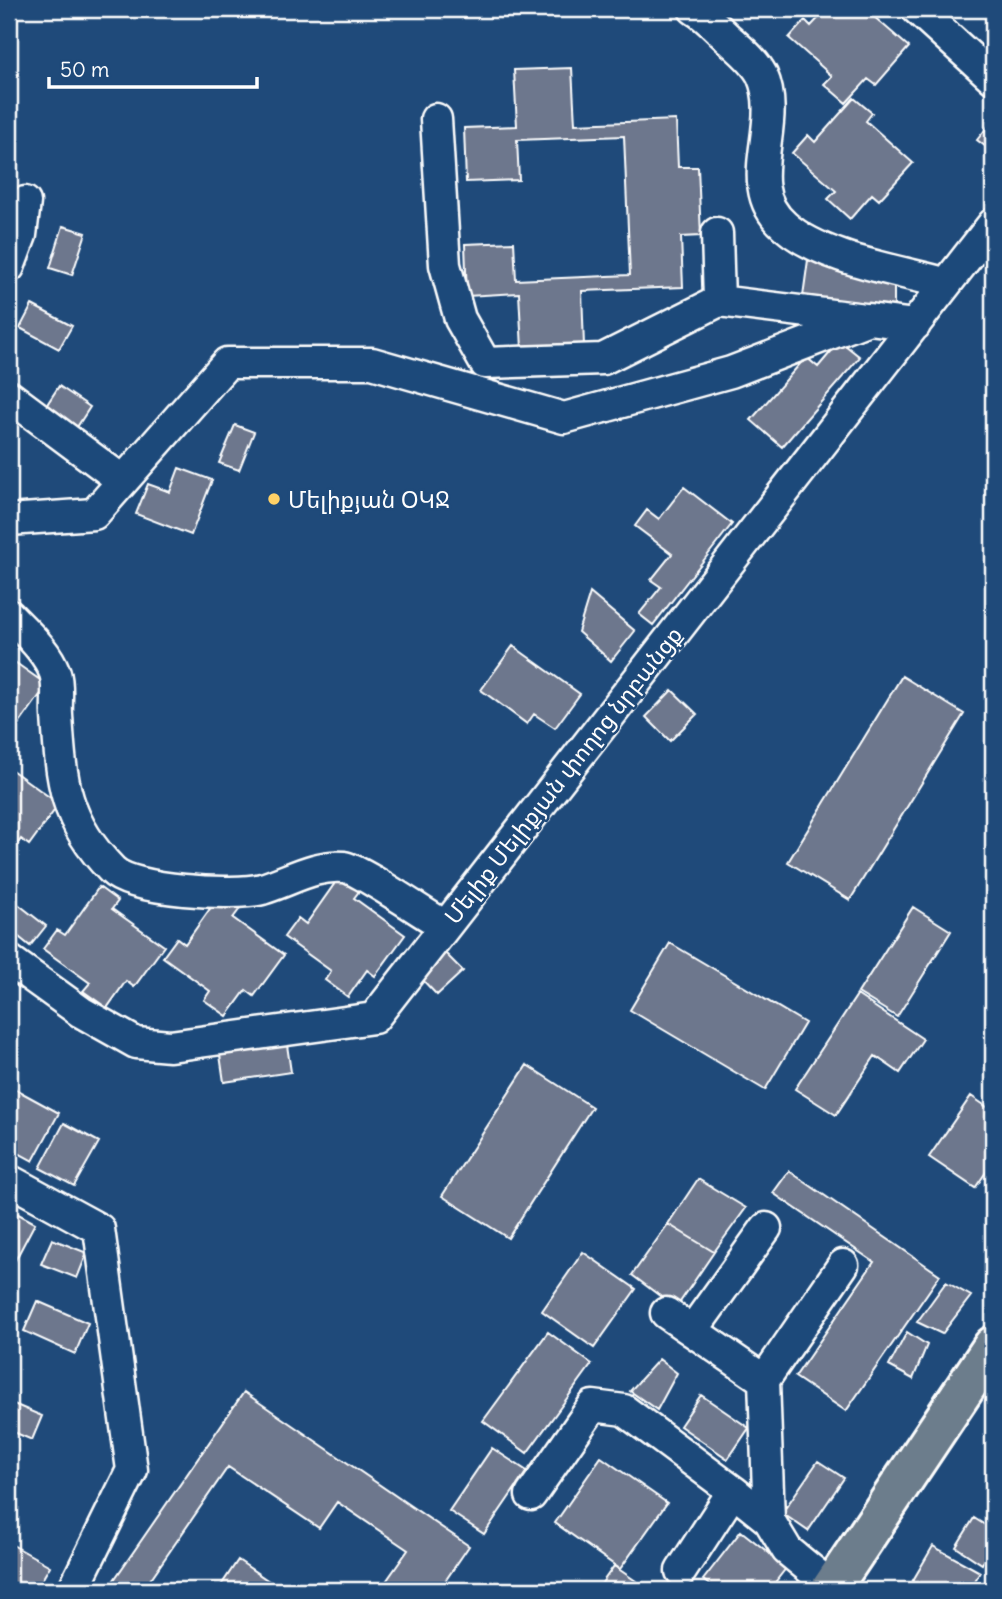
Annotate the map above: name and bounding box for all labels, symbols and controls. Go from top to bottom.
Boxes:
scale bar [49,46,257,90]
text: 50 m [60,56,109,83]
place label: Մելիքյան ՕԿՋ [288,485,450,514]
marker: Մելիքյան ՕԿՋ [266,491,282,507]
street label: Մելիք Մելիքյան փողոց նրբանցք [438,620,688,930]

